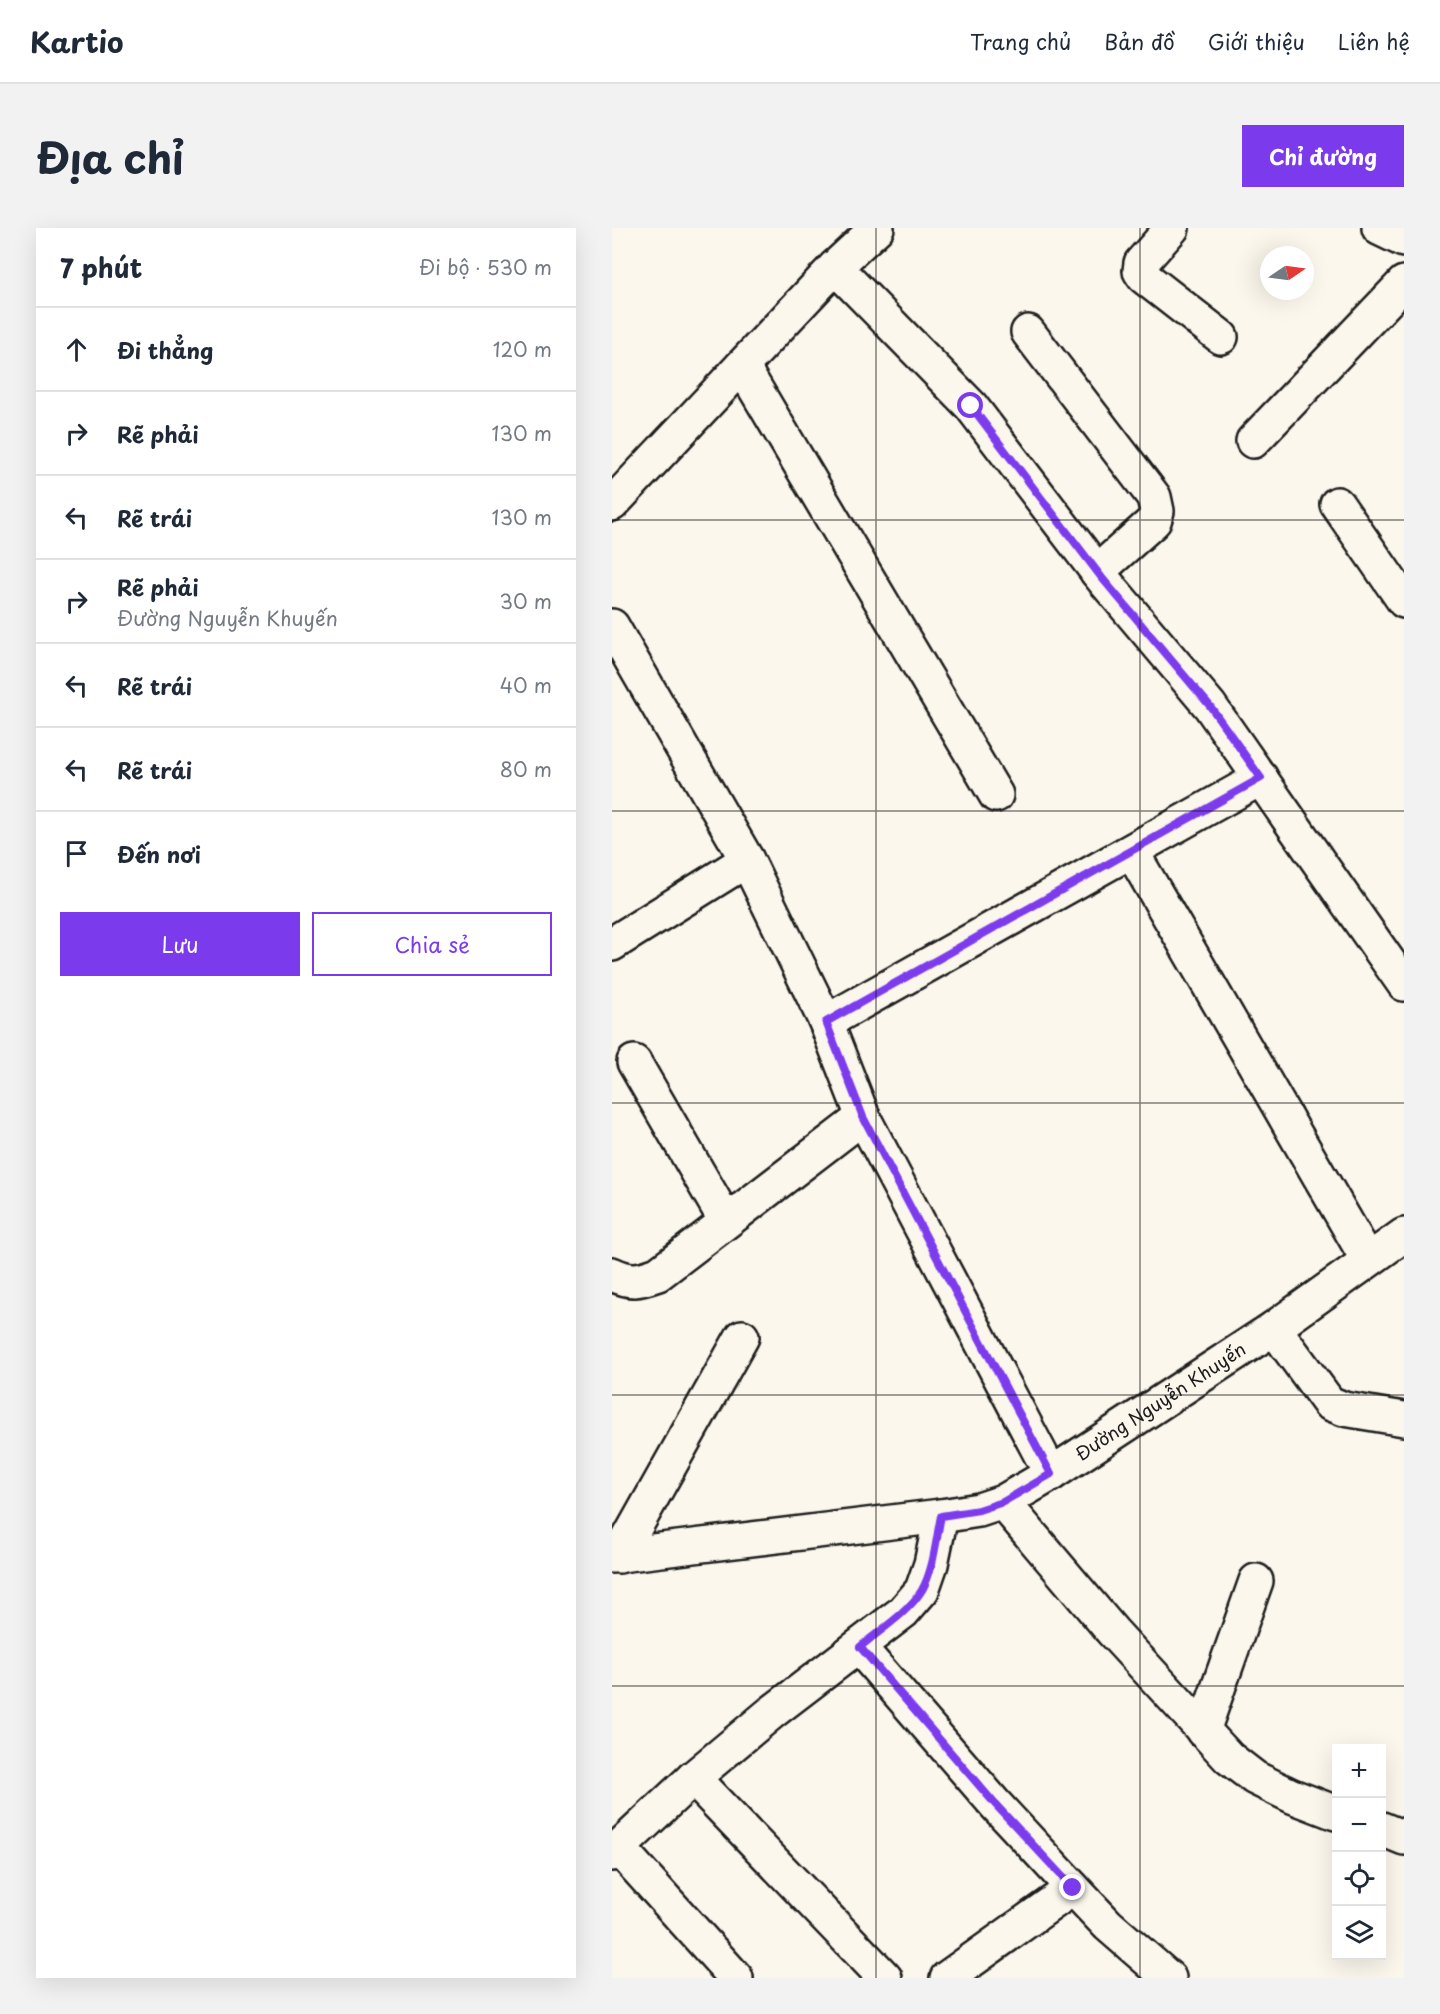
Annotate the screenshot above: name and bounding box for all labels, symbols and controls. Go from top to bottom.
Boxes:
text: Kartio [30,20,124,63]
text: Trang chủ [970,25,1071,57]
text: Bản đồ [1104,25,1175,57]
text: Giới thiệu [1208,25,1305,57]
text: Liên hệ [1338,25,1410,57]
text: Địa chỉ [36,125,184,188]
button: Chỉ đường [1242,125,1404,187]
north arrow [1260,246,1314,300]
text: 7 phút [60,248,142,287]
text: Đi bộ · 530 m [419,252,552,282]
icon: ahead [60,333,93,366]
text: Đi thẳng [117,333,213,366]
text: 120 m [493,334,552,364]
route start [957,392,983,418]
icon: right [60,417,93,450]
text: Rẽ phải [117,417,199,450]
text: 130 m [492,418,552,448]
icon: left [60,501,93,534]
text: Rẽ trái [117,501,192,534]
text: 130 m [492,502,552,532]
text: Rẽ phải [117,570,199,603]
icon: right [60,585,93,618]
text: 30 m [499,586,552,616]
text: Đường Nguyễn Khuyến [117,603,338,633]
icon: left [60,669,93,702]
text: Rẽ trái [117,669,192,702]
text: 40 m [500,670,552,700]
icon: left [60,753,93,786]
text: Rẽ trái [117,753,192,786]
text: 80 m [500,754,552,784]
icon: arrive [60,837,93,870]
text: Đến nơi [117,837,201,870]
button: Lưu [60,912,300,976]
button: Chia sẻ [312,912,552,976]
street label: Đường Nguyễn Khuyến [1069,1335,1251,1467]
map controls [1332,1744,1386,1960]
button: + [1332,1744,1386,1798]
button: − [1332,1798,1386,1852]
button: locate [1332,1852,1386,1906]
route end [1059,1874,1085,1900]
button: layers [1332,1906,1386,1960]

